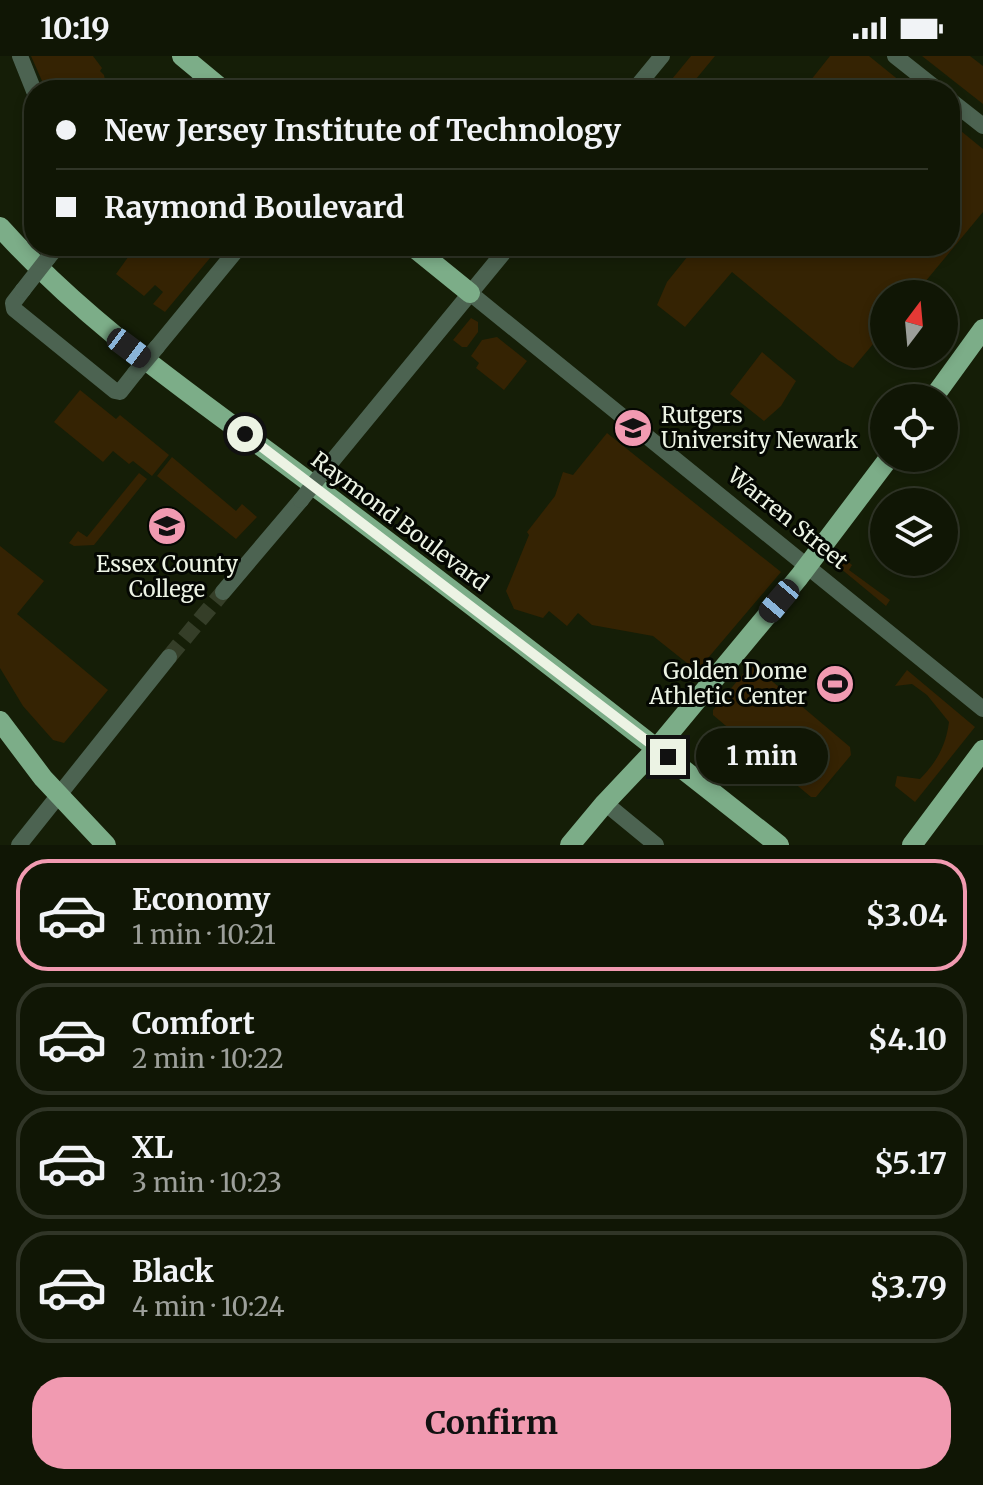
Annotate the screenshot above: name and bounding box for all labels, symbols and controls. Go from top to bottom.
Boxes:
text: 10:19 [40,9,110,47]
text: New Jersey Institute of Technology [104,111,621,149]
text: Raymond Boulevard [104,188,404,226]
north arrow [870,280,958,368]
map controls [870,280,958,576]
car [103,324,155,372]
button: locate [870,384,958,472]
place label: Rutgers University Newark [661,401,858,454]
school or university icon: Rutgers University Newark [612,407,654,449]
route start [227,416,263,452]
street label: Raymond Boulevard [306,445,494,597]
street label: Warren Street [722,460,854,575]
button: layers [870,488,958,576]
school or university icon: Essex County College [146,505,188,547]
place label: Essex County College [96,550,238,603]
car [754,575,804,627]
place label: Golden Dome Athletic Center [648,657,807,710]
sports icon: Golden Dome Athletic Center [814,663,856,705]
callout: 1 min [696,729,828,785]
route end [650,739,686,775]
text: 1 min [727,739,797,772]
icon: car [36,879,108,951]
text: Economy [132,880,270,918]
text: $3.04 [866,896,947,934]
text: 1 min · 10:21 [132,918,276,951]
icon: car [36,1003,108,1075]
text: Comfort [132,1004,255,1042]
text: $4.10 [868,1020,947,1058]
text: 2 min · 10:22 [132,1042,284,1075]
icon: car [36,1127,108,1199]
text: XL [132,1128,173,1166]
text: $5.17 [874,1144,947,1182]
text: 3 min · 10:23 [132,1166,282,1199]
icon: car [36,1251,108,1323]
text: Black [132,1252,214,1290]
text: $3.79 [870,1268,947,1306]
text: 4 min · 10:24 [132,1290,284,1323]
button: Confirm [32,1377,951,1469]

